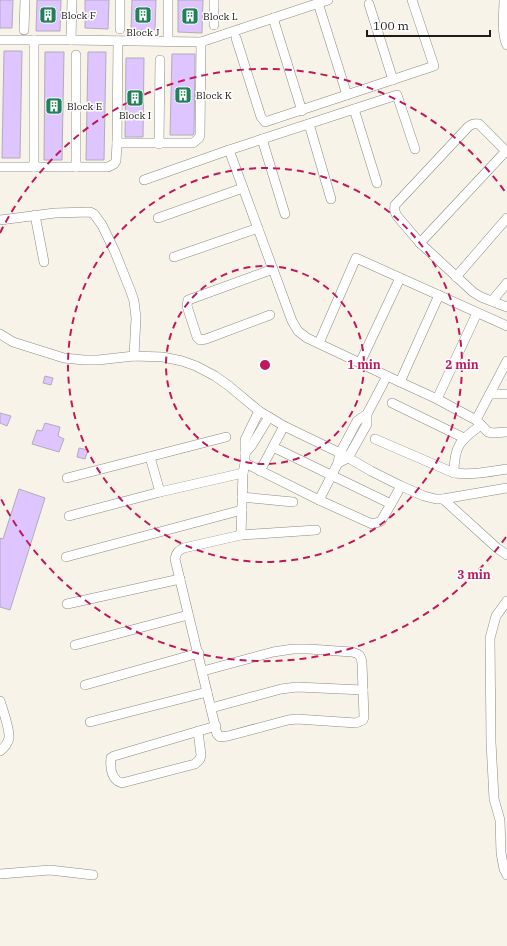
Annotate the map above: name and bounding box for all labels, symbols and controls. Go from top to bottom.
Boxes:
building icon: Block F [38,5,58,25]
building icon: Block J [133,5,153,25]
building icon: Block L [180,6,200,26]
place label: Block F [61,9,96,22]
place label: Block L [203,10,238,23]
scale bar [367,12,490,38]
text: 100 m [373,18,409,33]
place label: Block J [126,26,160,39]
building icon: Block K [173,85,193,105]
building icon: Block I [125,88,145,108]
place label: Block K [196,89,232,102]
building icon: Block E [44,96,64,116]
place label: Block E [67,100,102,113]
place label: Block I [119,109,151,122]
text: 1 min [347,357,381,372]
text: 2 min [445,357,479,372]
centre of rings [258,358,272,372]
text: 3 min [457,567,491,582]

